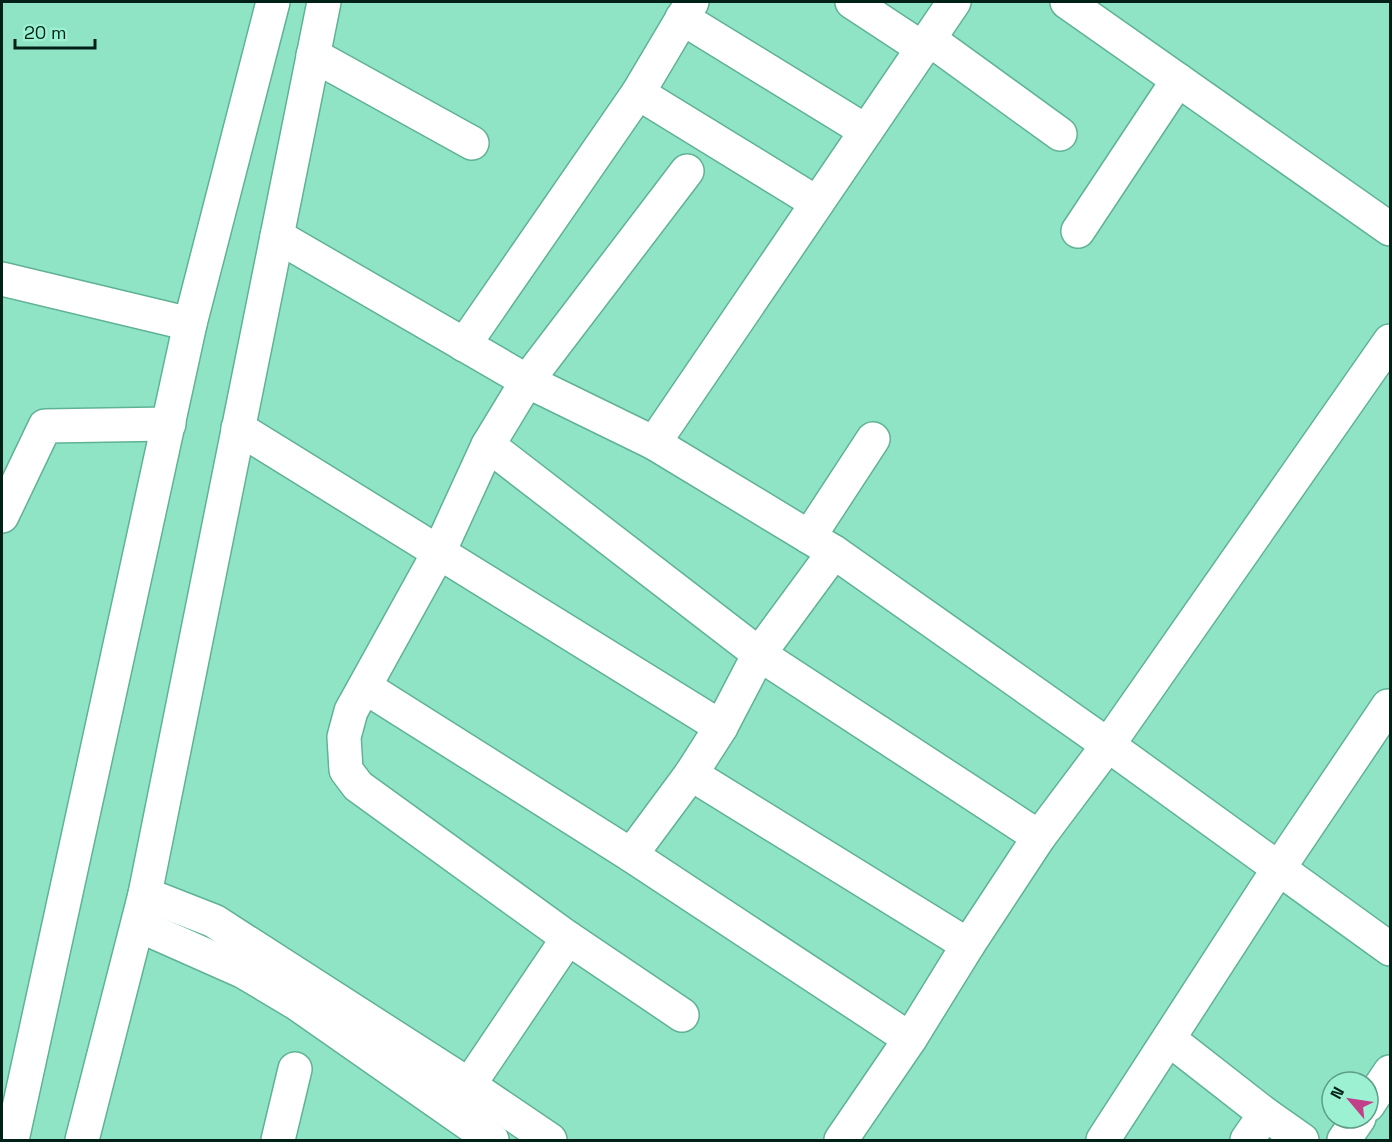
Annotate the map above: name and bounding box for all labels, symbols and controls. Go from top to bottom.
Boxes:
scale bar [15,12,94,50]
text: 20 m [24,21,67,44]
north arrow [1320,1070,1380,1130]
text: N [1326,1083,1349,1103]

